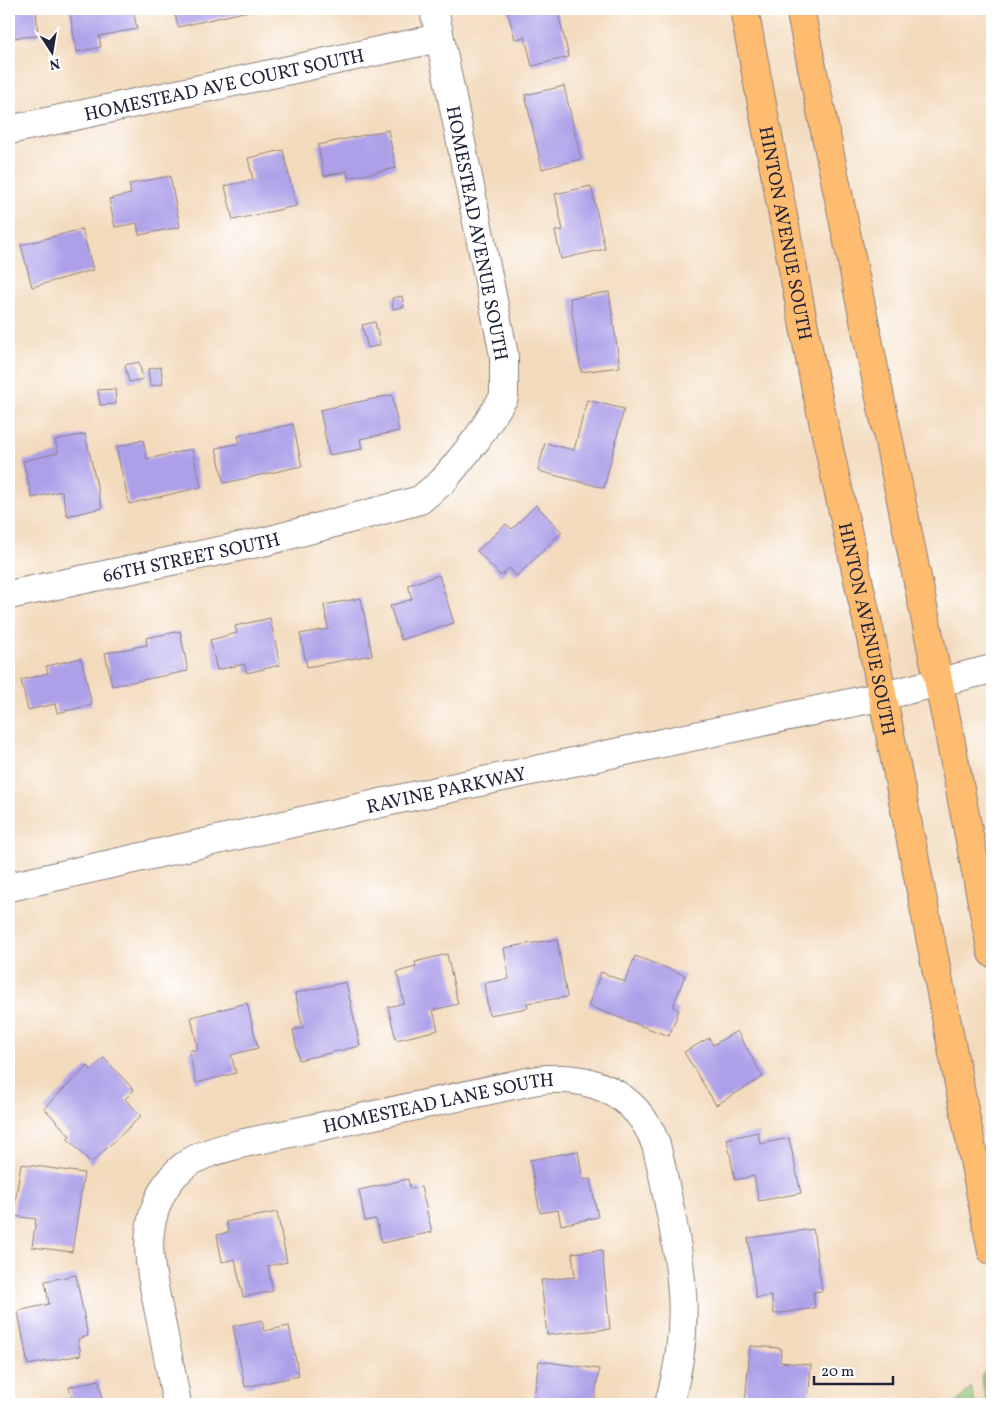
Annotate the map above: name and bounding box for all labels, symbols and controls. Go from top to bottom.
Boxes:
north arrow [28,28,78,78]
street label: HOMESTEAD AVE COURT SOUTH [82,43,367,129]
text: N [47,53,61,74]
street label: HOMESTEAD AVENUE SOUTH [439,104,514,363]
street label: HINTON AVENUE SOUTH [751,124,817,343]
street label: HINTON AVENUE SOUTH [831,520,901,738]
street label: 66TH STREET SOUTH [101,527,283,590]
street label: RAVINE PARKWAY [364,761,529,821]
street label: HOMESTEAD LANE SOUTH [321,1068,555,1141]
scale bar [814,1353,892,1385]
text: 20 m [821,1362,854,1383]

